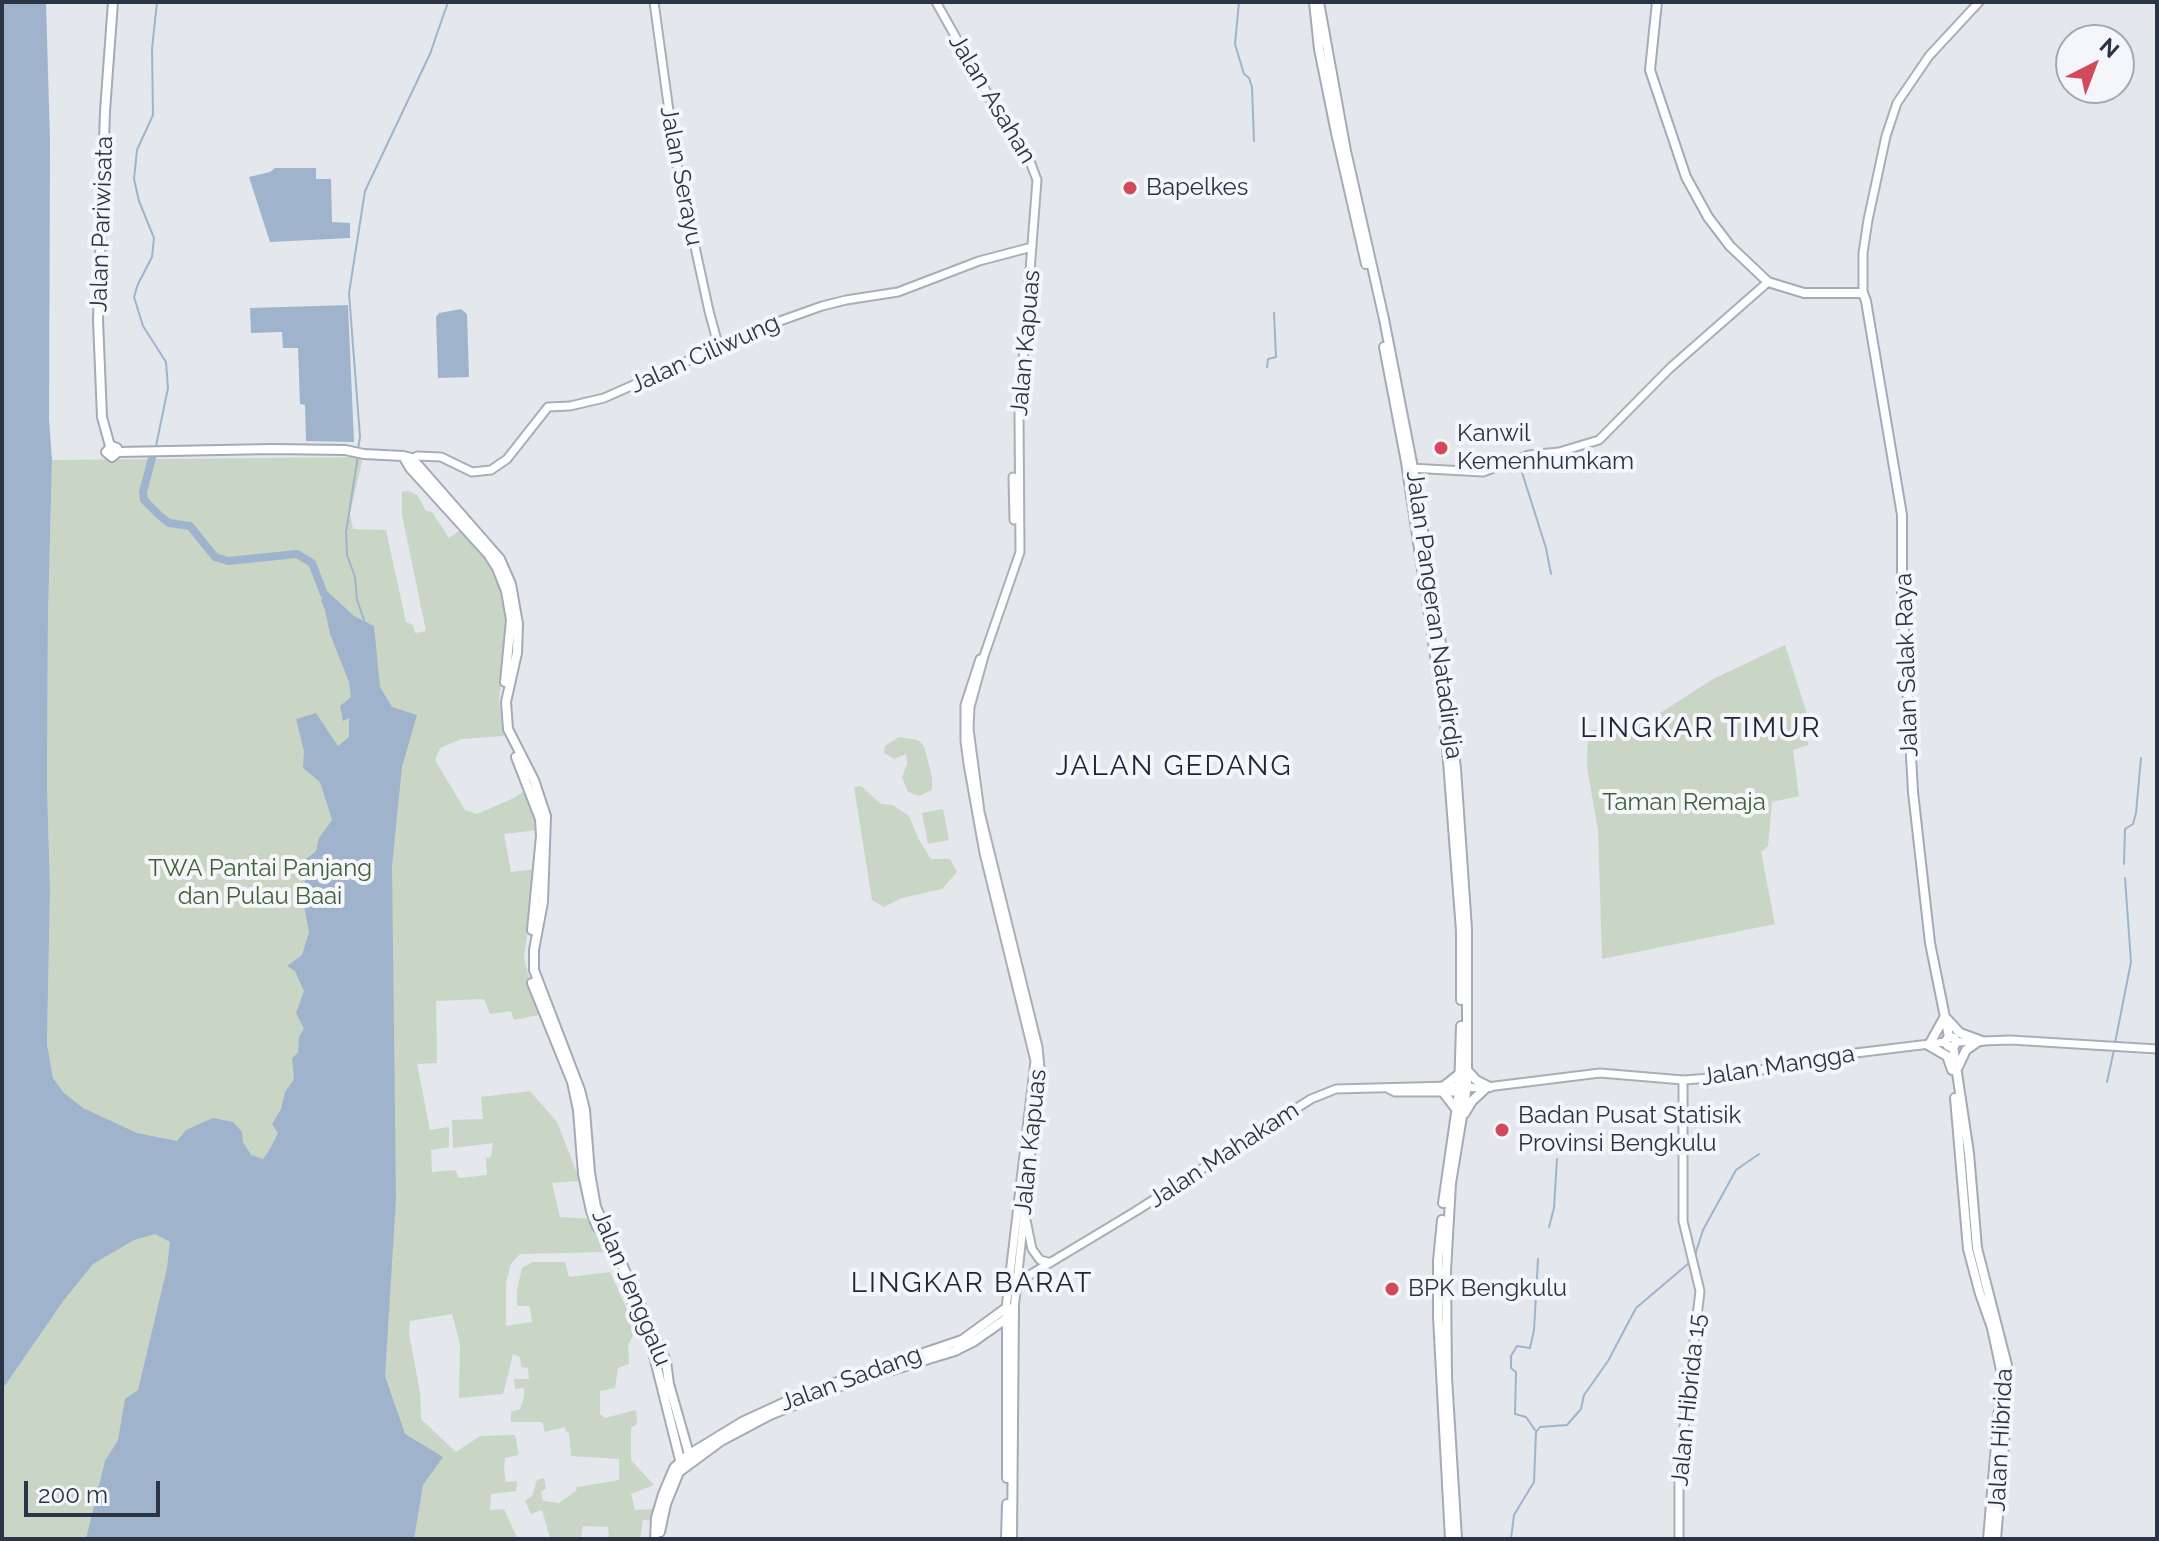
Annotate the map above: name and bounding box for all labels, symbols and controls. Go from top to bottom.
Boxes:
north arrow [2055,24,2135,104]
street label: Jalan Asahan [942,29,1042,169]
text: N [2095,32,2125,63]
street label: Jalan Serayu [653,104,709,248]
street label: Jalan Pariwisata [85,135,119,313]
place label: Bapelkes [1146,174,1248,202]
marker: Bapelkes [1121,179,1139,197]
street label: Jalan Kapuas [1005,269,1047,417]
street label: Jalan Ciliwung [626,308,784,400]
place label: Kanwil Kemenhumkam [1457,420,1634,476]
marker: Kanwil Kemenhumkam [1432,439,1450,457]
street label: Jalan Pangeran Natadirdja [1400,469,1468,761]
street label: Jalan Salak Raya [1889,572,1925,758]
district label: LINGKAR TIMUR [1580,712,1822,746]
district label: JALAN GEDANG [1056,750,1292,784]
park label: Taman Remaja [1602,789,1766,817]
park label: TWA Pantai Panjang dan Pulau Baai [148,855,372,911]
street label: Jalan Mangga [1699,1040,1857,1092]
street label: Jalan Kapuas [1009,1068,1053,1216]
street label: Jalan Mahakam [1144,1096,1304,1214]
place label: Badan Pusat Statisik Provinsi Bengkulu [1518,1102,1741,1158]
marker: Badan Pusat Statisik Provinsi Bengkulu [1493,1121,1511,1139]
street label: Jalan Jenggalu [585,1205,677,1371]
district label: LINGKAR BARAT [851,1267,1093,1301]
place label: BPK Bengkulu [1408,1275,1567,1303]
marker: BPK Bengkulu [1383,1280,1401,1298]
street label: Jalan Hibrida 15 [1666,1312,1712,1488]
street label: Jalan Sadang [776,1340,926,1418]
street label: Jalan Hibrida [1983,1368,2019,1512]
scale bar [28,1465,164,1515]
text: 200 m [38,1480,108,1509]

